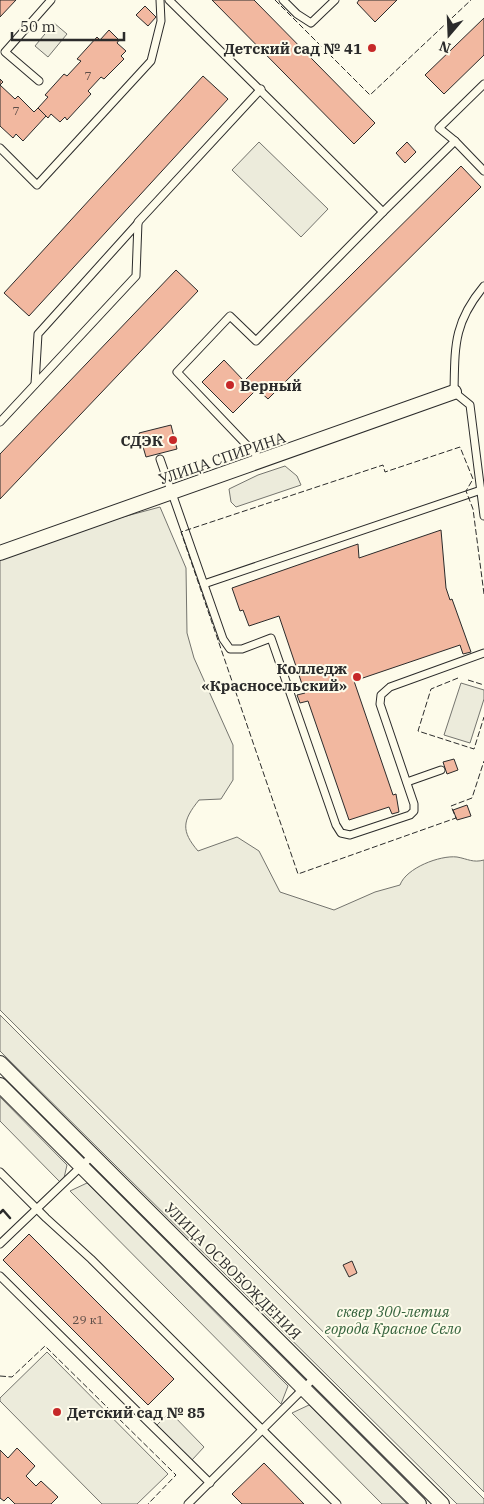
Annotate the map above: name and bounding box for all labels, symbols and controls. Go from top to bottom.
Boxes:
scale bar [12,10,125,42]
north arrow [424,10,474,60]
text: 50 m [20,17,56,36]
text: N [437,37,453,58]
place label: Детский сад № 41 [224,39,362,58]
marker: Детский сад № 41 [366,42,378,54]
house number: 7 [84,68,92,83]
house number: 7 [12,103,20,118]
place label: Верный [240,376,302,395]
marker: Верный [224,379,236,391]
street label: УЛИЦА СПИРИНА [156,427,289,489]
place label: СДЭК [120,431,163,450]
marker: СДЭК [167,434,179,446]
place label: Колледж «Красносельский» [202,659,347,695]
marker: Колледж «Красносельский» [351,671,363,683]
street label: УЛИЦА ОСВОБОЖДЕНИЯ [161,1199,305,1343]
park label: сквер 300-летия города Красное Село [324,1302,462,1338]
house number: 29 к1 [72,1312,104,1327]
place label: Детский сад № 85 [67,1403,205,1422]
marker: Детский сад № 85 [51,1406,63,1418]

